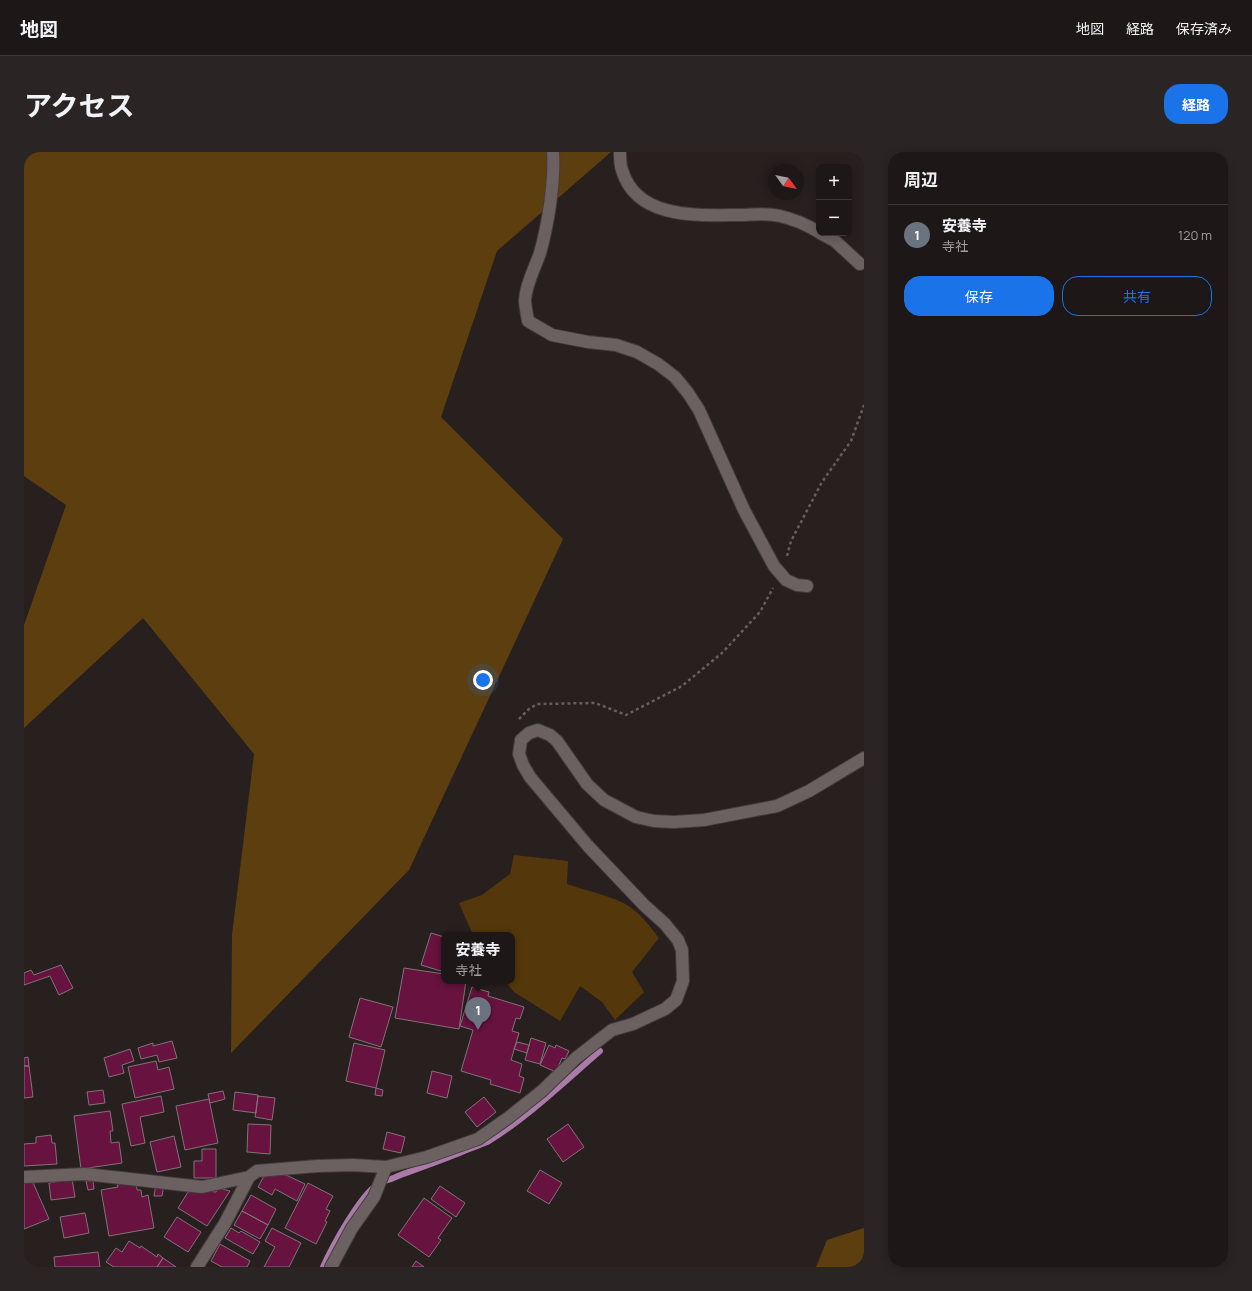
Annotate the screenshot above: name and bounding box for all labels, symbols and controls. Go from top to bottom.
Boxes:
text: 地図 [20,16,58,42]
text: 地図 [1076,19,1104,38]
text: 経路 [1126,19,1154,38]
text: 保存済み [1176,19,1232,38]
button: 経路 [1164,84,1228,124]
text: アクセス [24,86,135,124]
north arrow [768,164,804,200]
map controls [816,164,852,236]
button: + [816,164,852,200]
text: 周辺 [904,168,938,191]
button: − [816,200,852,236]
text: 安養寺 [942,215,987,236]
text: 1 [914,226,920,244]
text: 120 m [1178,226,1212,244]
text: 寺社 [942,237,968,255]
button: 保存 [904,276,1054,316]
button: 共有 [1062,276,1212,316]
your location [473,670,493,690]
popup [441,932,515,984]
text: 安養寺 [455,939,501,960]
text: 寺社 [455,961,482,979]
pin: 1 [465,997,491,1030]

